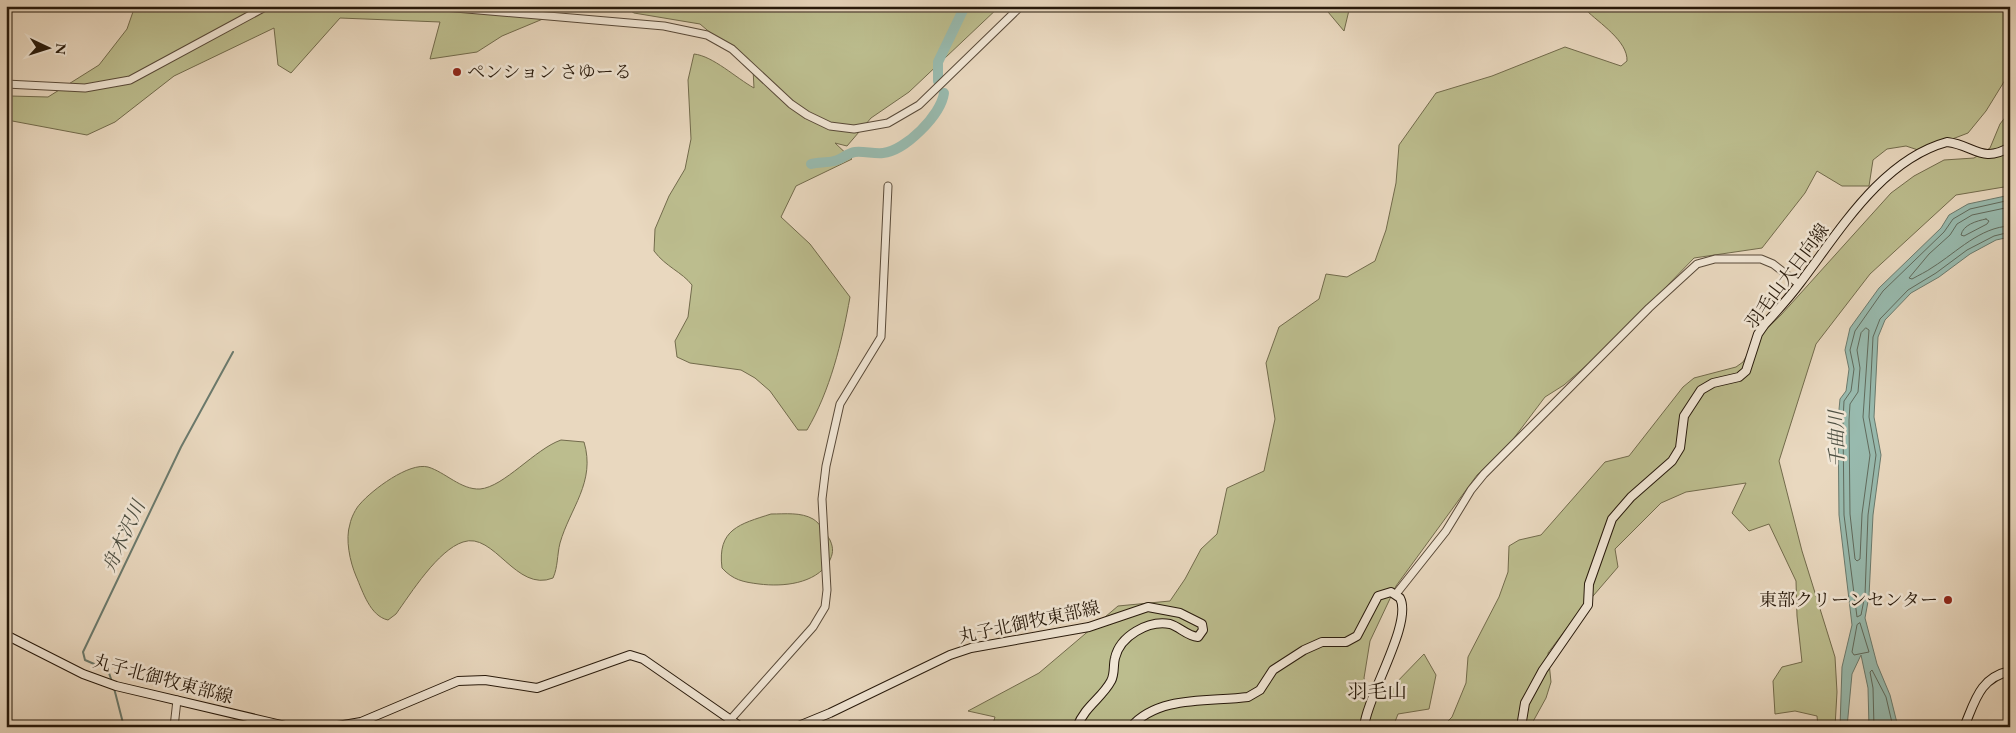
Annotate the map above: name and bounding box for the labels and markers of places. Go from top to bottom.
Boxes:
place label: ペンション さゆーる [467,60,632,83]
marker: ペンション さゆーる [451,66,463,78]
place label: 東部クリーンセンター [1759,588,1938,611]
marker: 東部クリーンセンター [1942,594,1954,606]

